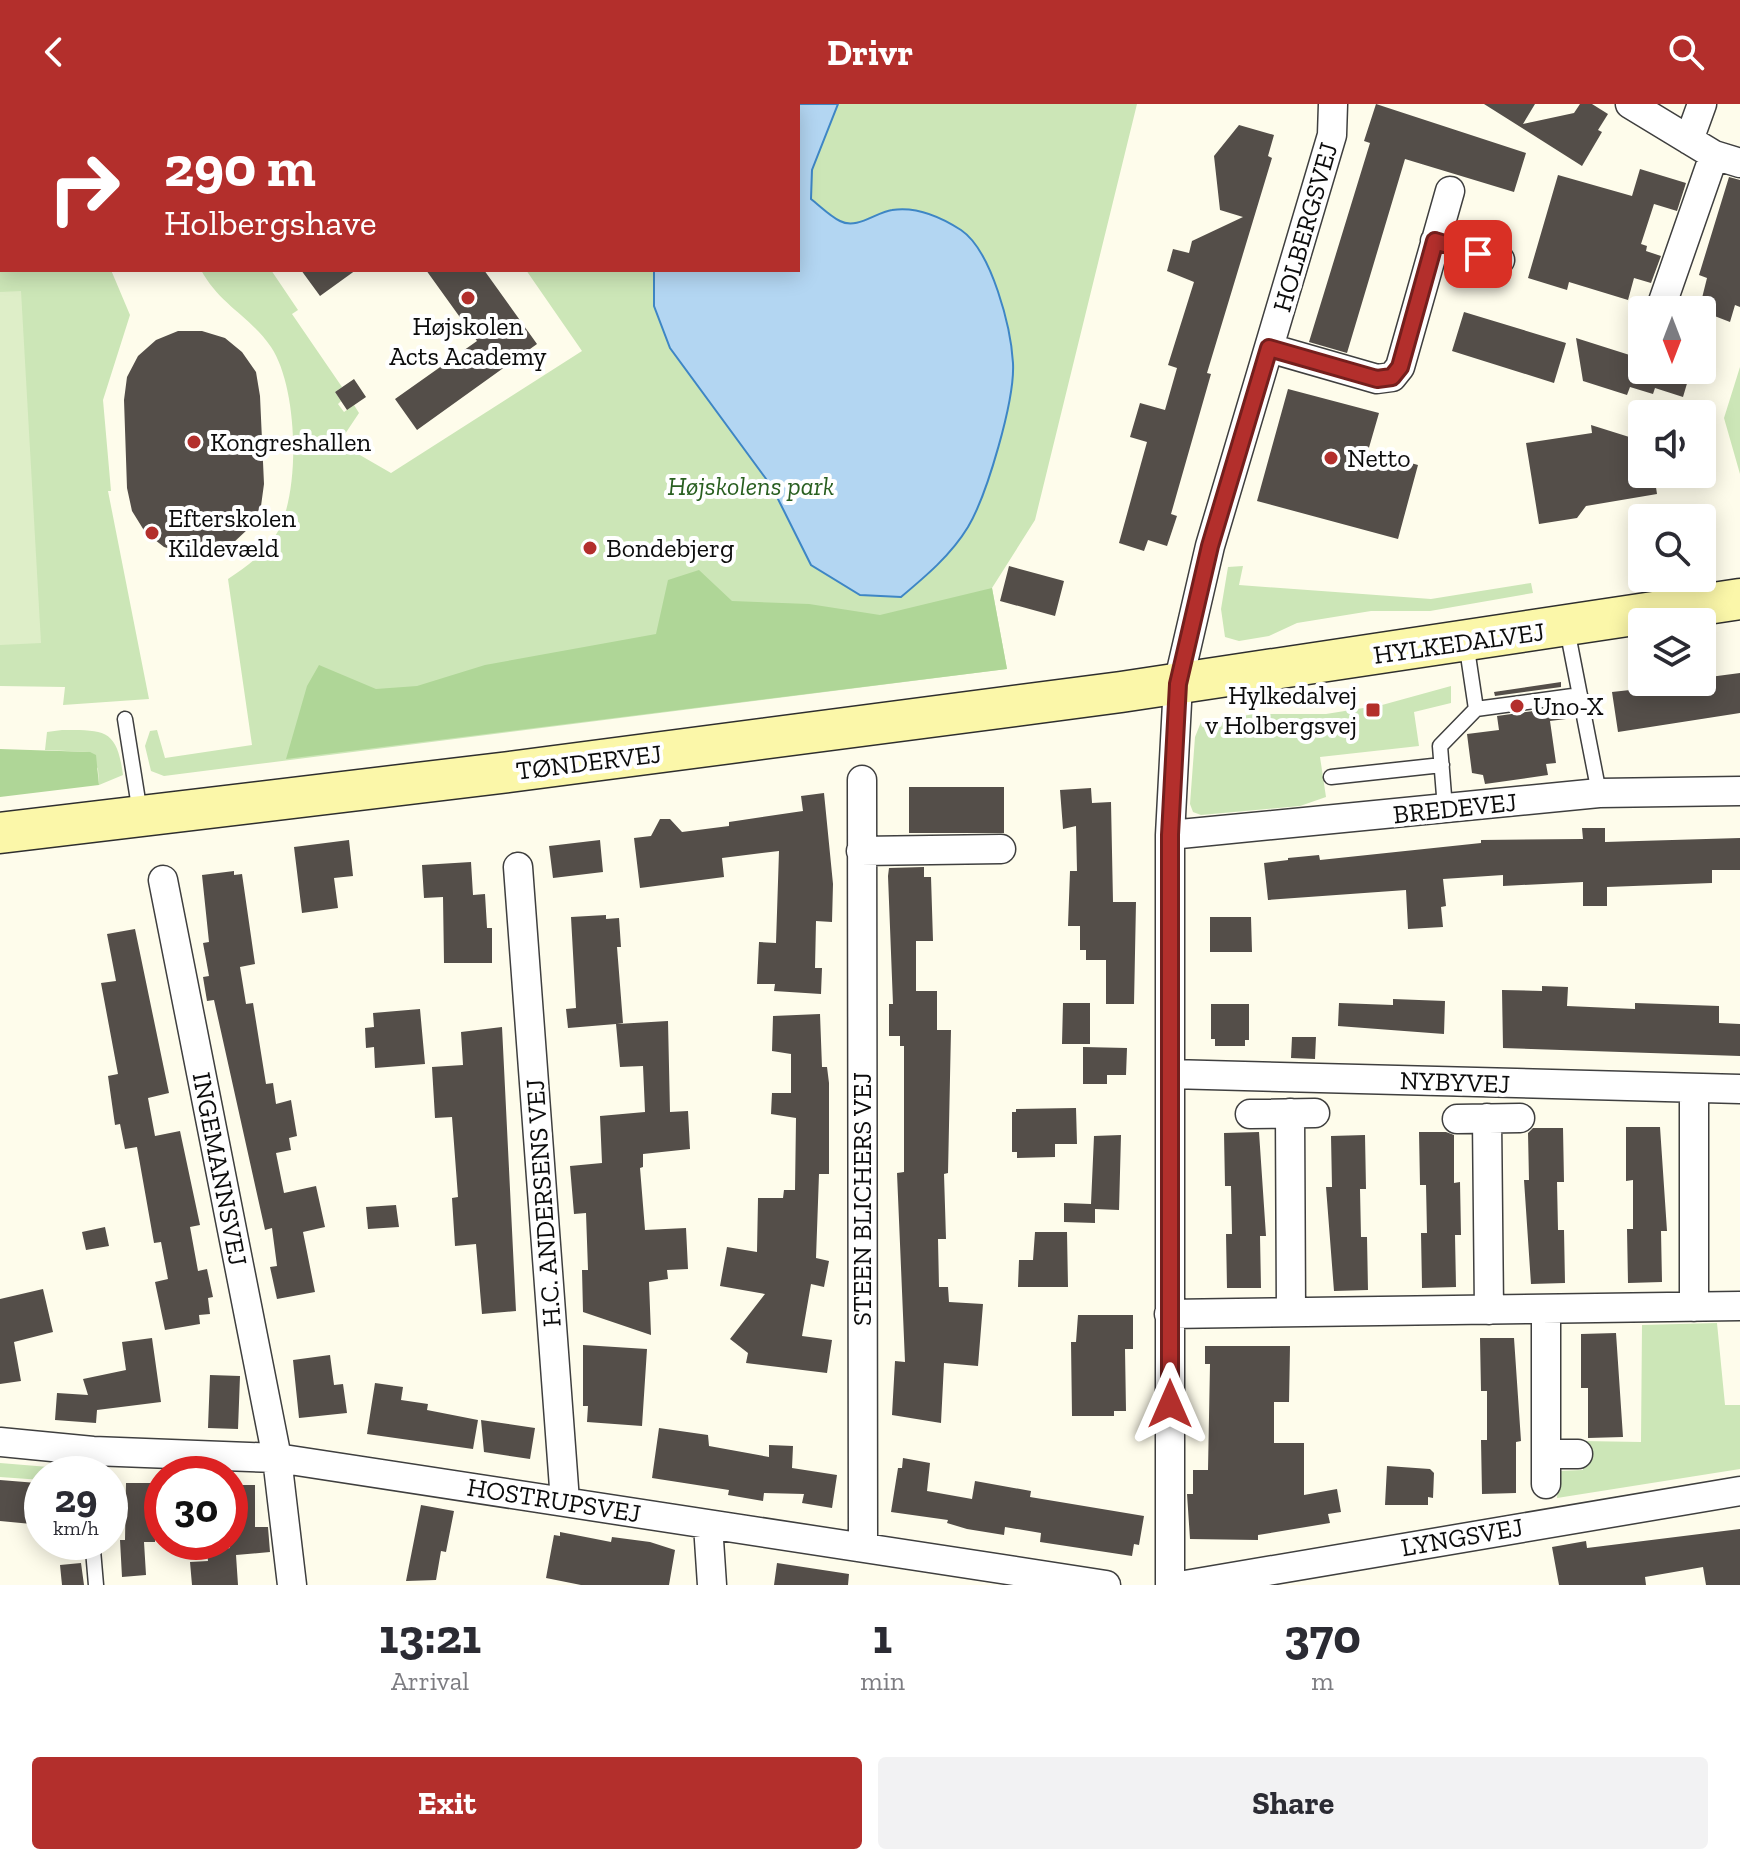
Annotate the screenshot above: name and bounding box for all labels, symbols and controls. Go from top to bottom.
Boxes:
icon: back [32,30,76,74]
icon: search [1664,30,1708,74]
text: Drivr [827,31,913,74]
text: 290 m [164,133,316,200]
icon: right [32,136,136,240]
street label: HOLBERGSVEJ [1266,139,1344,315]
text: Holbergshave [164,201,377,244]
pin [1444,220,1512,288]
icon: arrive [1456,232,1500,276]
marker: Højskolen Acts Academy [459,289,477,307]
north arrow [1628,296,1716,384]
map controls [1628,296,1716,696]
place label: Højskolen Acts Academy [389,310,547,372]
button: sound [1628,400,1716,488]
place label: Kongreshallen [210,426,371,458]
marker: Kongreshallen [185,433,203,451]
place label: Netto [1347,442,1410,474]
marker: Netto [1322,449,1340,467]
park label: Højskolens park [668,470,834,502]
place label: Efterskolen Kildevæld [168,502,296,564]
button: search [1628,504,1716,592]
marker: Efterskolen Kildevæld [143,524,161,542]
place label: Bondebjerg [606,532,734,564]
marker: Bondebjerg [581,539,599,557]
button: layers [1628,608,1716,696]
street label: HYLKEDALVEJ [1371,615,1547,671]
place label: Hylkedalvej v Holbergsvej [1205,679,1357,741]
place label: Uno-X [1533,690,1604,722]
marker: Uno-X [1508,697,1526,715]
marker: Hylkedalvej v Holbergsvej [1364,701,1382,719]
street label: TØNDERVEJ [514,737,664,787]
street label: BREDEVEJ [1391,786,1519,830]
street label: NYBYVEJ [1399,1064,1511,1100]
street label: INGEMANNSVEJ [186,1069,254,1269]
street label: STEEN BLICHERS VEJ [846,1072,878,1326]
street label: H.C. ANDERSENS VEJ [518,1078,568,1328]
position arrow [1128,1362,1212,1446]
speed limit sign: 30 [144,1456,248,1560]
street label: HOSTRUPSVEJ [465,1470,643,1530]
text: 29 [55,1474,97,1522]
street label: LYNGSVEJ [1398,1511,1526,1563]
text: km/h [53,1516,99,1540]
text: 13:21 [379,1608,481,1665]
text: 1 [873,1608,892,1665]
text: 370 [1284,1608,1361,1665]
text: Arrival [391,1665,469,1697]
text: min [860,1665,905,1697]
text: m [1311,1665,1334,1697]
button: Exit [32,1757,862,1849]
button: Share [878,1757,1708,1849]

